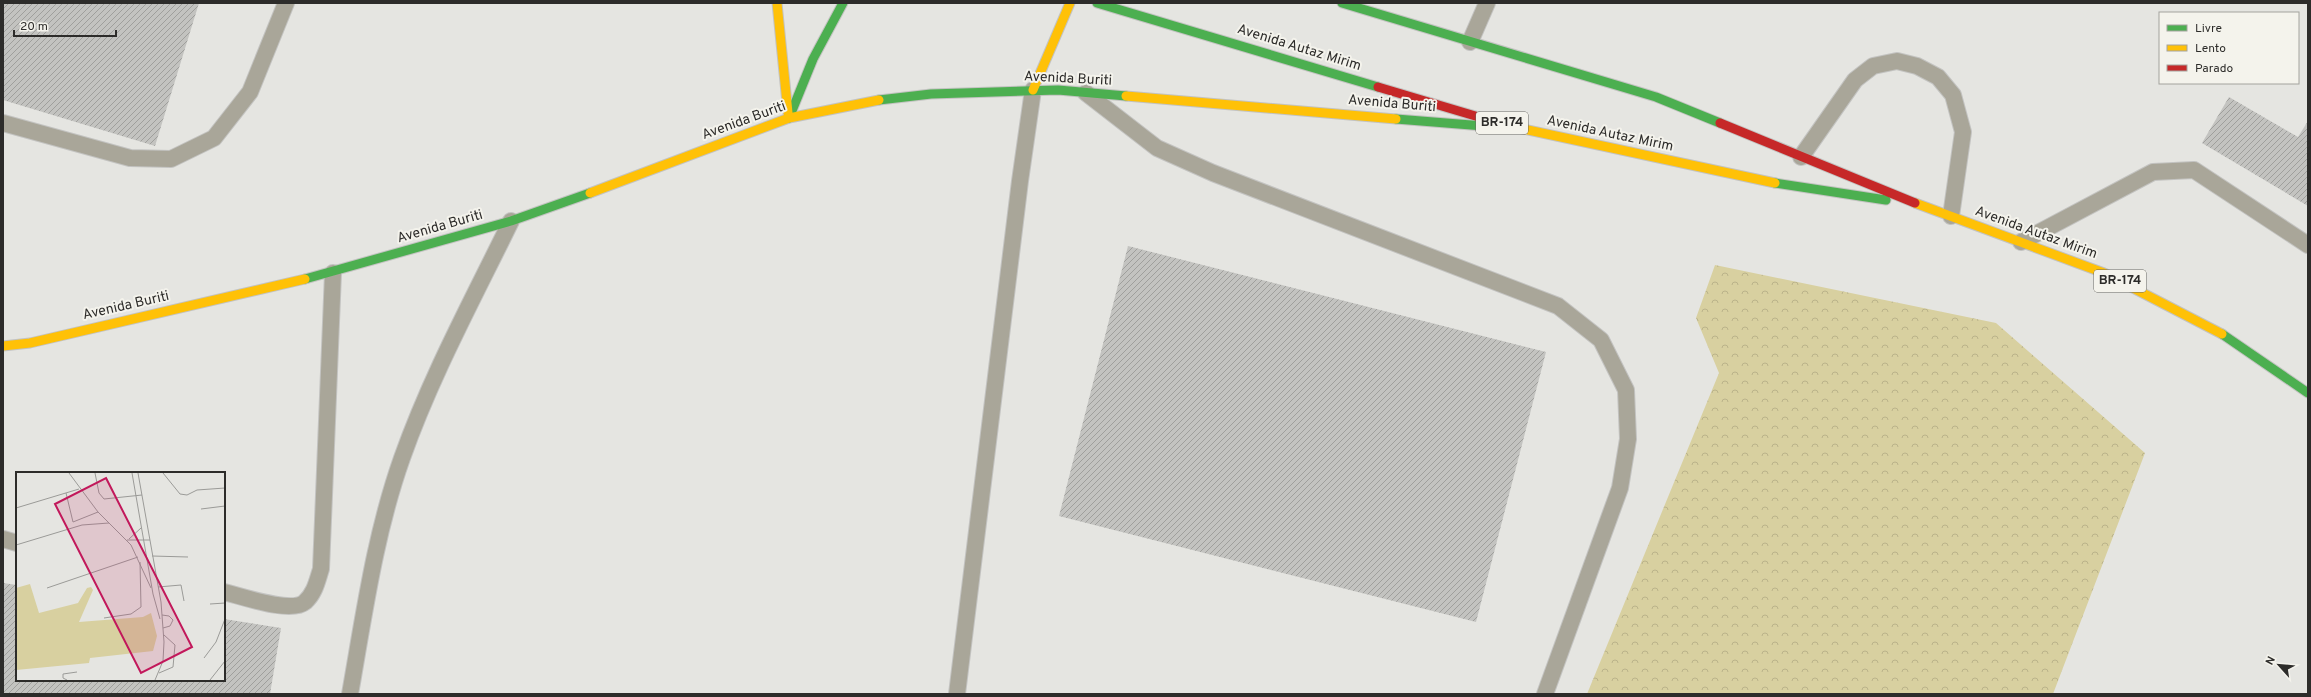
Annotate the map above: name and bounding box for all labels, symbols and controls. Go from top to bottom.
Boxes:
scale bar [14,12,116,38]
legend [2159,12,2299,84]
text: 20 m [20,19,48,35]
street label: Avenida Autaz Mirim [1235,21,1363,75]
text: Livre [2195,21,2222,37]
text: Lento [2195,41,2226,57]
text: Parado [2195,61,2233,77]
street label: Avenida Buriti [1024,68,1112,90]
street label: Avenida Buriti [1347,92,1437,116]
street label: Avenida Buriti [700,98,788,144]
road number: BR-174 [1476,112,1528,134]
street label: Avenida Autaz Mirim [1545,112,1675,156]
street label: Avenida Autaz Mirim [1973,203,2099,263]
street label: Avenida Buriti [395,207,485,247]
road number: BR-174 [2094,270,2146,292]
street label: Avenida Buriti [81,288,171,324]
inset map [16,472,225,681]
north arrow [2259,645,2299,685]
text: N [2263,654,2279,668]

